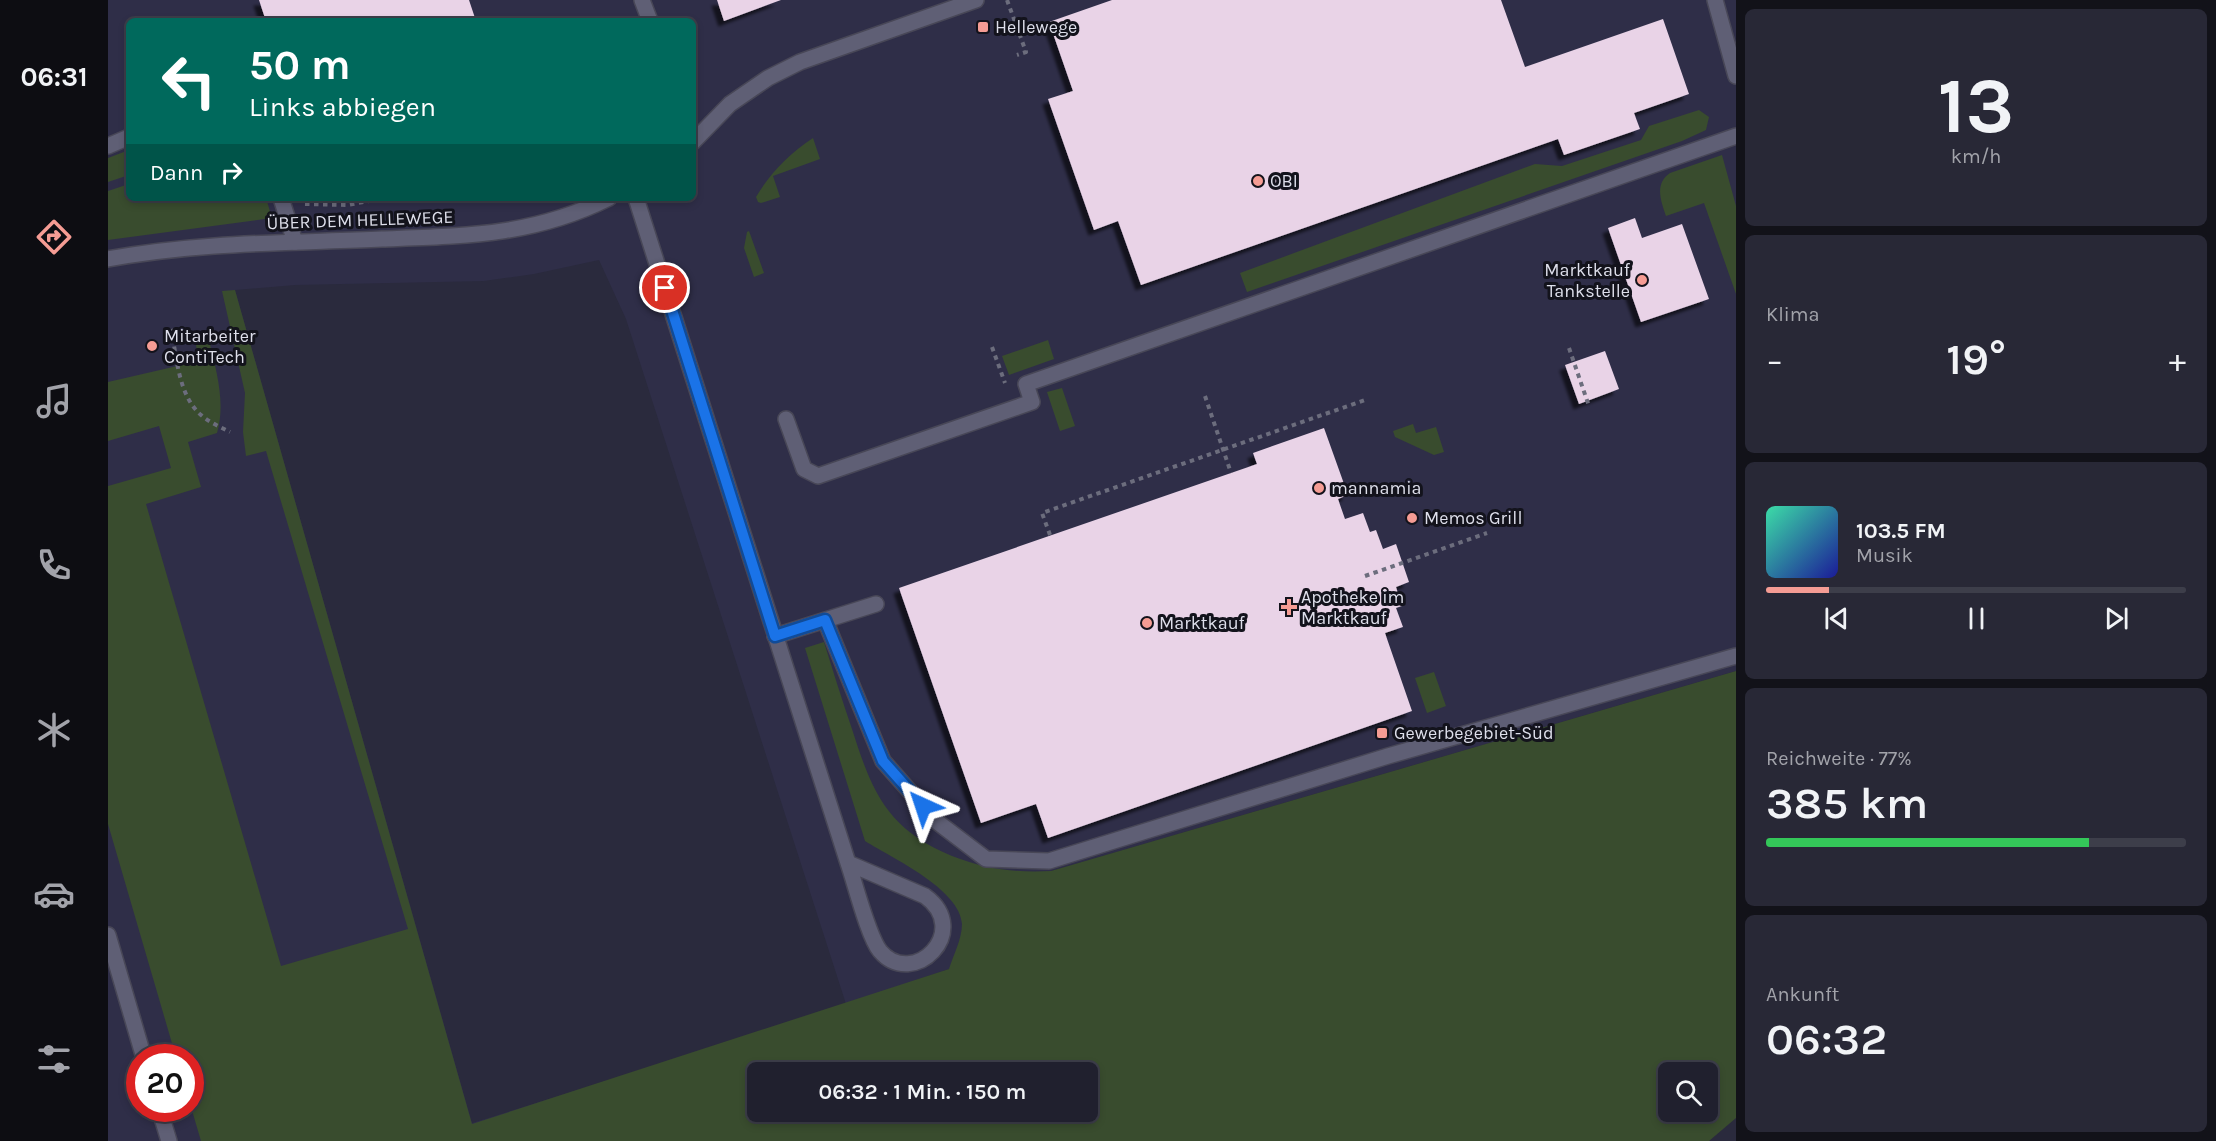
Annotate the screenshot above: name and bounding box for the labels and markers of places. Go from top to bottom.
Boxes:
place label: Hellewege [995,16,1077,38]
marker: Hellewege [976,20,990,34]
place label: OBI [1270,170,1298,192]
marker: OBI [1251,174,1265,188]
place label: Marktkauf Tankstelle [1544,259,1631,302]
pin [639,262,690,313]
marker: Marktkauf Tankstelle [1635,273,1649,287]
place label: Mitarbeiter ContiTech [164,325,256,368]
marker: Mitarbeiter ContiTech [145,339,159,353]
place label: mannamia [1331,477,1422,499]
marker: mannamia [1312,481,1326,495]
place label: Memos Grill [1424,507,1522,529]
marker: Memos Grill [1405,511,1419,525]
place label: Apotheke im Marktkauf [1301,586,1404,629]
marker: Apotheke im Marktkauf [1282,600,1296,614]
place label: Marktkauf [1159,612,1246,634]
marker: Marktkauf [1140,616,1154,630]
place label: Gewerbegebiet-Süd [1394,722,1554,744]
marker: Gewerbegebiet-Süd [1375,726,1389,740]

